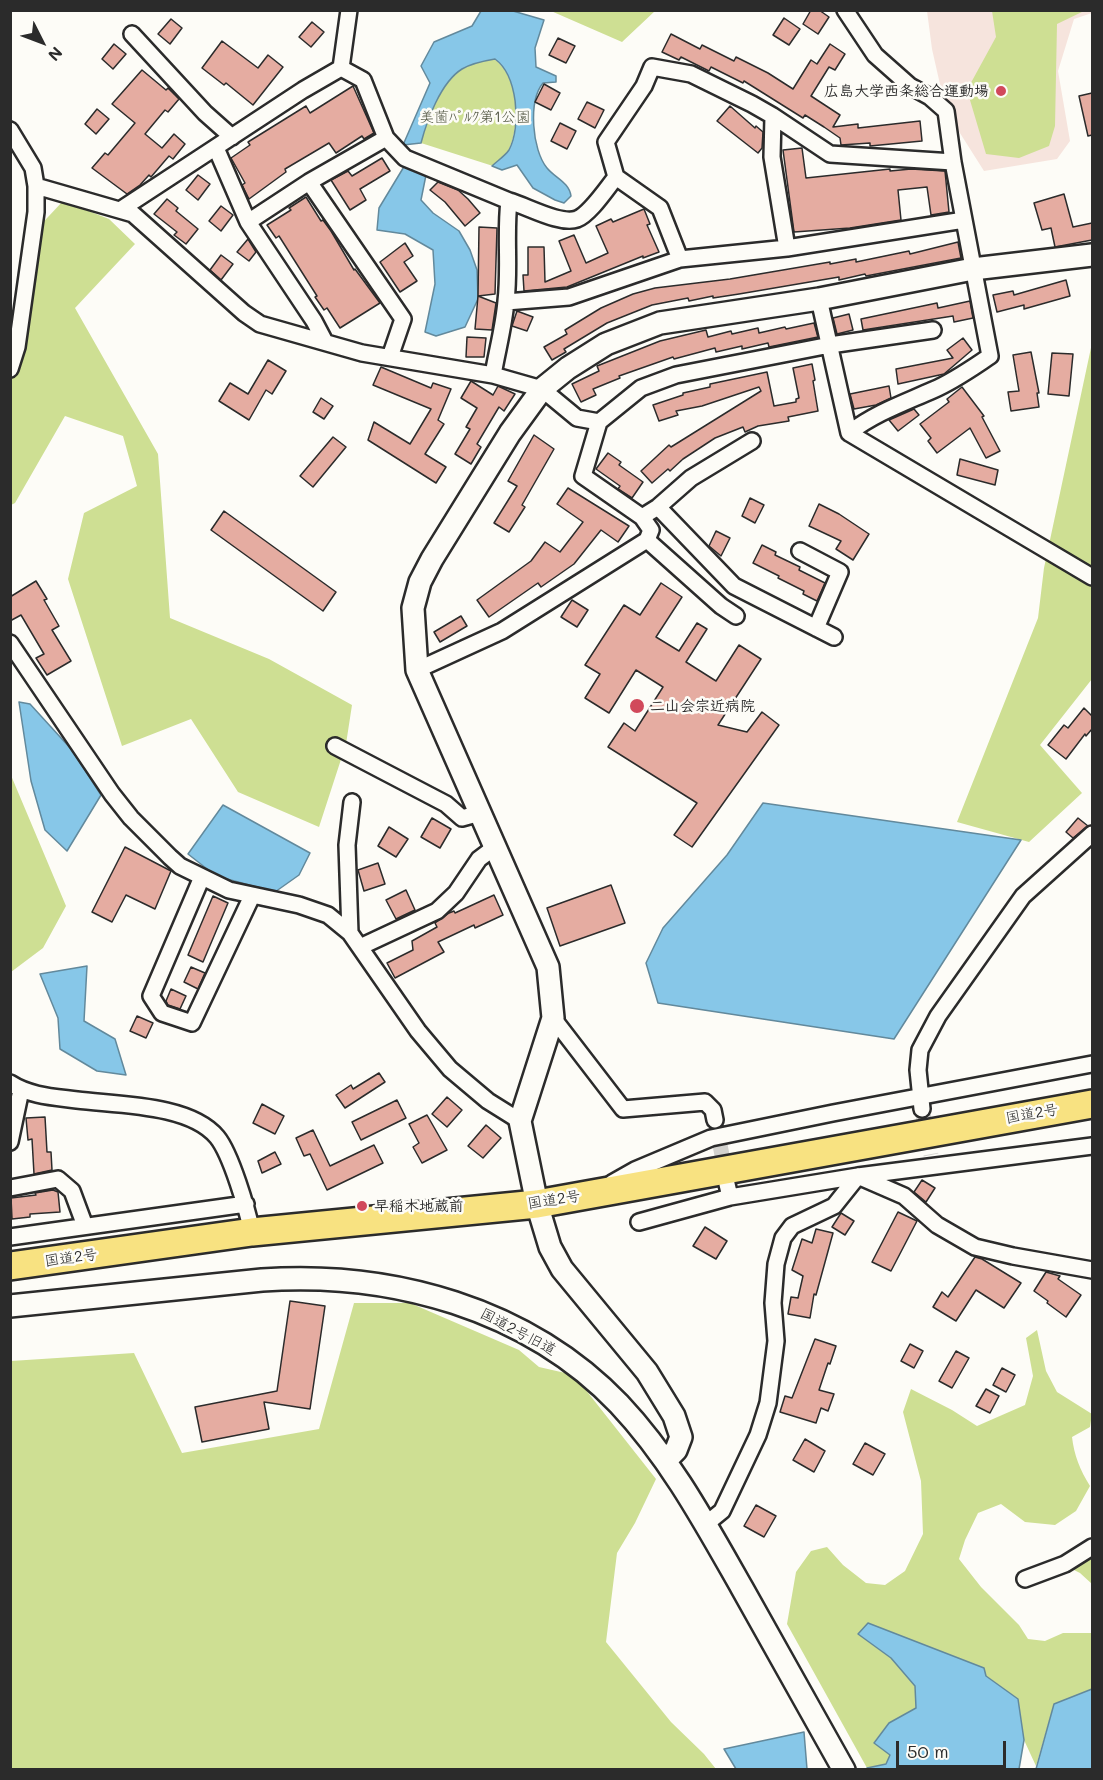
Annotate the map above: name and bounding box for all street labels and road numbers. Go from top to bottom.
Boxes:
street label: 国道2号 [1004,1101,1060,1127]
street label: 国道2号 [526,1187,582,1213]
street label: 国道2号 [43,1245,99,1271]
street label: 国道2号旧道 [477,1304,559,1360]

